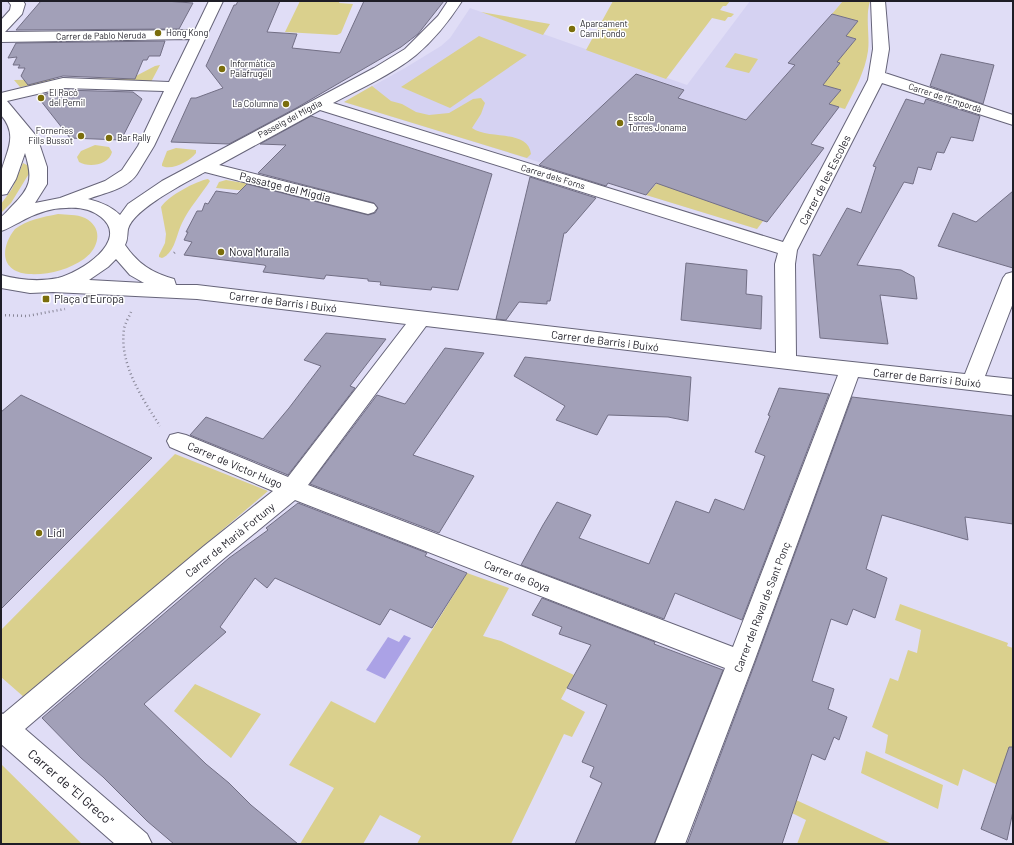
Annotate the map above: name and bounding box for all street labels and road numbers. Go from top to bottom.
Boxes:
street label: Carrer de Pablo Neruda [56,29,146,42]
street label: Carrer de l'Empordà [907,80,983,115]
street label: Passeig del Migdia [256,97,324,140]
street label: Carrer de les Escoles [796,133,853,227]
street label: Carrer dels Forns [520,162,587,191]
street label: Passatge del Migdia [238,169,332,204]
street label: Carrer de Barris i Buixó [228,288,338,315]
street label: Carrer de Barris i Buixó [550,327,660,354]
street label: Carrer de Barris i Buixó [872,365,982,390]
street label: Carrer de Víctor Hugo [186,439,285,490]
street label: Carrer de Marià Fortuny [182,500,277,580]
street label: Carrer del Raval de Sant Ponç [731,539,793,674]
street label: Carrer de Goya [482,557,552,594]
street label: Carrer de "El Greco" [25,745,118,829]

